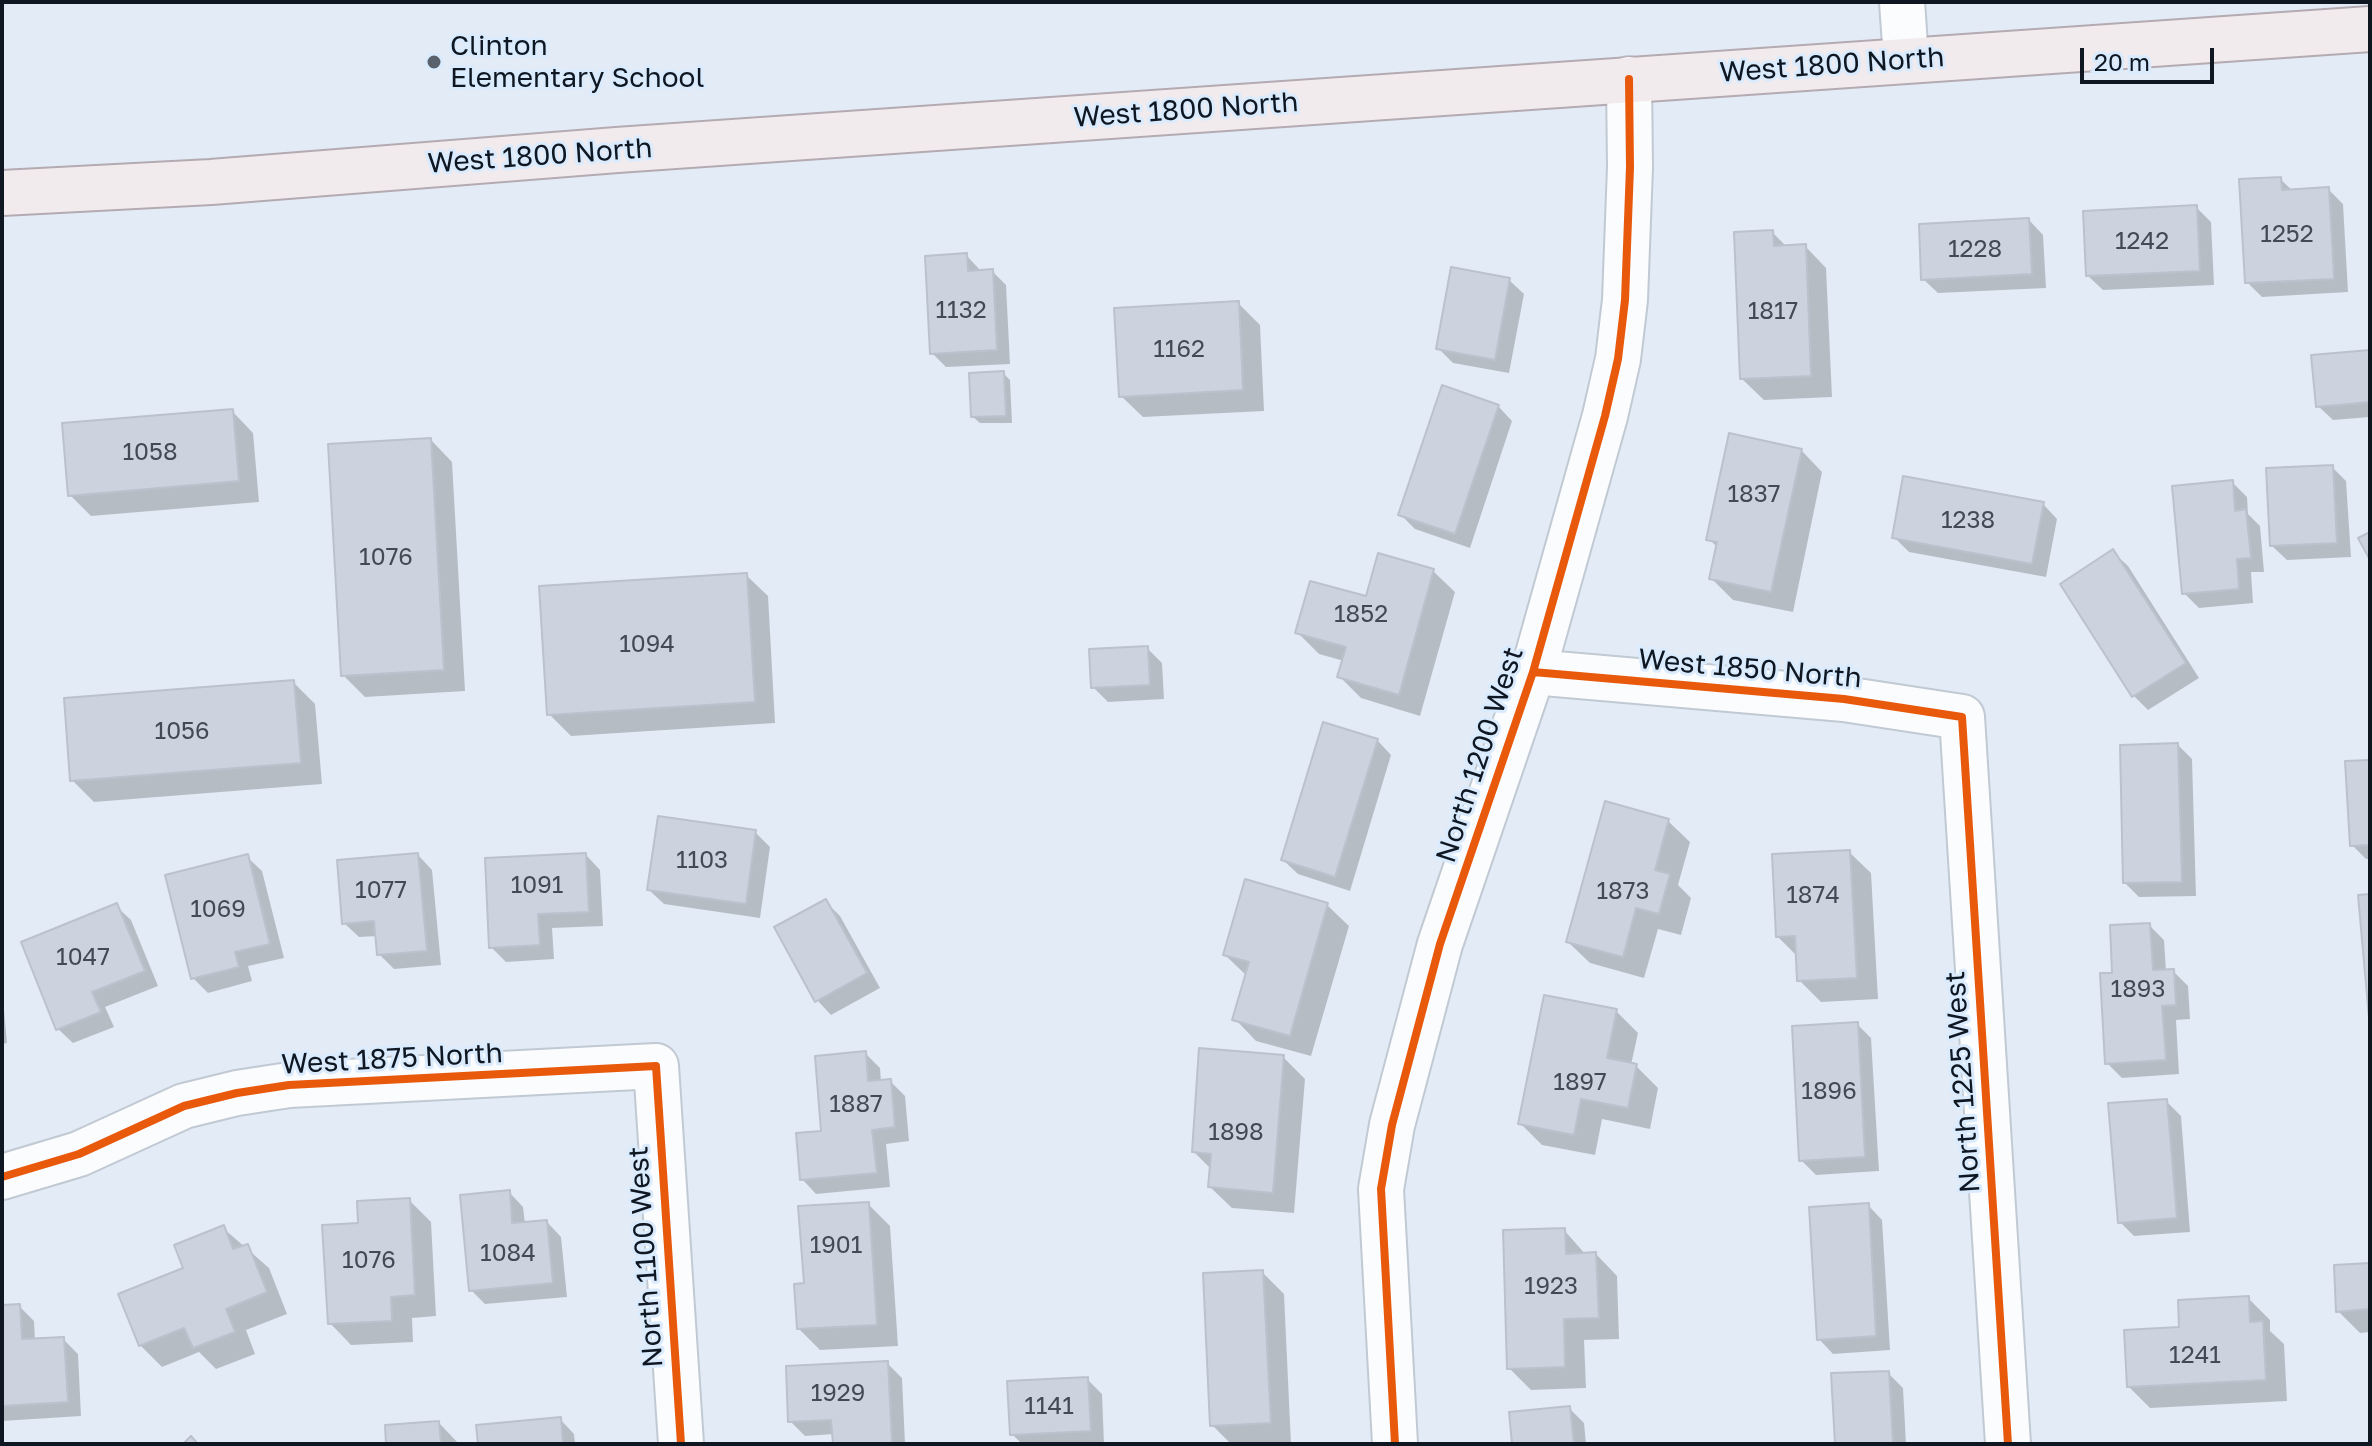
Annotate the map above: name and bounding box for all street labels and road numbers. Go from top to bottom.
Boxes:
street label: West 1800 North [1718,40,1946,90]
street label: West 1800 North [1072,85,1300,135]
street label: West 1800 North [426,131,654,181]
street label: West 1850 North [1637,642,1863,696]
street label: North 1200 West [1429,643,1531,867]
street label: North 1225 West [1938,970,1988,1194]
street label: West 1875 North [280,1036,504,1082]
street label: North 1100 West [622,1145,670,1369]

